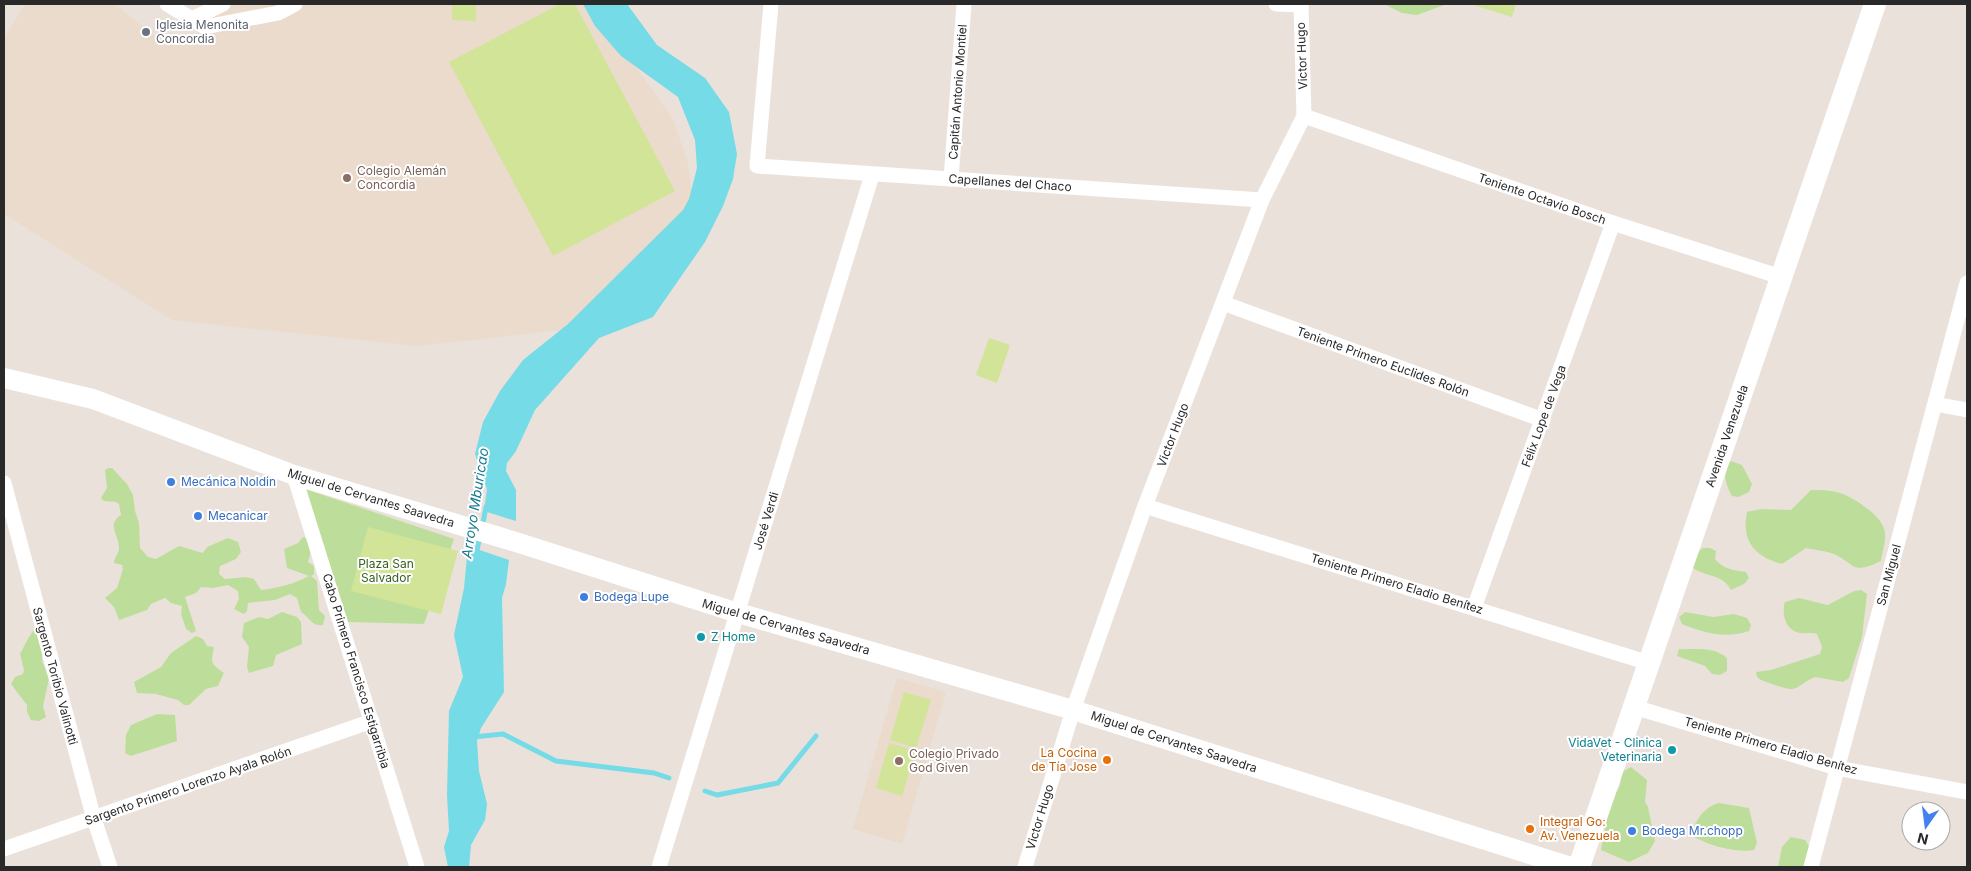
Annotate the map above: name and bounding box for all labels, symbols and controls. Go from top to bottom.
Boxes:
place label: Iglesia Menonita Concordia [156,17,249,46]
street label: Victor Hugo [1293,22,1310,90]
street label: Capitán Antonio Montiel [945,24,970,160]
marker: Iglesia Menonita Concordia [140,26,152,38]
place label: Colegio Alemán Concordia [357,163,446,192]
street label: Teniente Octavio Bosch [1476,170,1608,227]
street label: Capellanes del Chaco [948,171,1072,194]
marker: Colegio Alemán Concordia [341,172,353,184]
street label: Teniente Primero Euclides Rolón [1295,323,1472,400]
street label: Félix Lope de Vega [1518,363,1569,469]
street label: Avenida Venezuela [1702,383,1751,489]
street label: Victor Hugo [1153,401,1192,469]
water label: Arroyo Mburicao [457,446,492,560]
street label: Miguel de Cervantes Saavedra [286,465,456,530]
place label: Mecánica Noldin [181,474,276,489]
marker: Mecánica Noldin [165,476,177,488]
street label: José Verdi [750,490,781,552]
place label: Mecanicar [208,508,268,523]
marker: Mecanicar [192,510,204,522]
street label: San Miguel [1873,542,1904,607]
street label: Teniente Primero Eladio Benítez [1309,550,1485,617]
park label: Plaza San Salvador [358,556,414,585]
street label: Cabo Primero Francisco Estigarribia [320,571,393,770]
place label: Bodega Lupe [594,589,669,604]
marker: Bodega Lupe [578,591,590,603]
street label: Miguel de Cervantes Saavedra [701,595,872,658]
street label: Sargento Toribio Valinotti [30,605,81,746]
place label: Z Home [711,629,756,644]
marker: Z Home [695,631,707,643]
street label: Miguel de Cervantes Saavedra [1089,708,1259,776]
street label: Teniente Primero Eladio Benítez [1683,714,1859,777]
place label: VidaVet - Clinica Veterinaria [1568,735,1662,764]
street label: Sargento Primero Lorenzo Ayala Rolón [83,743,293,828]
marker: VidaVet - Clinica Veterinaria [1666,744,1678,756]
place label: La Cocina de Tía Jose [1031,745,1097,774]
place label: Colegio Privado God Given [909,746,999,775]
marker: La Cocina de Tía Jose [1101,754,1113,766]
marker: Colegio Privado God Given [893,755,905,767]
street label: Victor Hugo [1022,782,1057,851]
north arrow [1901,801,1951,851]
place label: Integral Go: Av. Venezuela [1540,814,1619,843]
marker: Integral Go: Av. Venezuela [1524,823,1536,835]
place label: Bodega Mr.chopp [1642,823,1743,838]
marker: Bodega Mr.chopp [1626,825,1638,837]
text: N [1916,830,1930,849]

